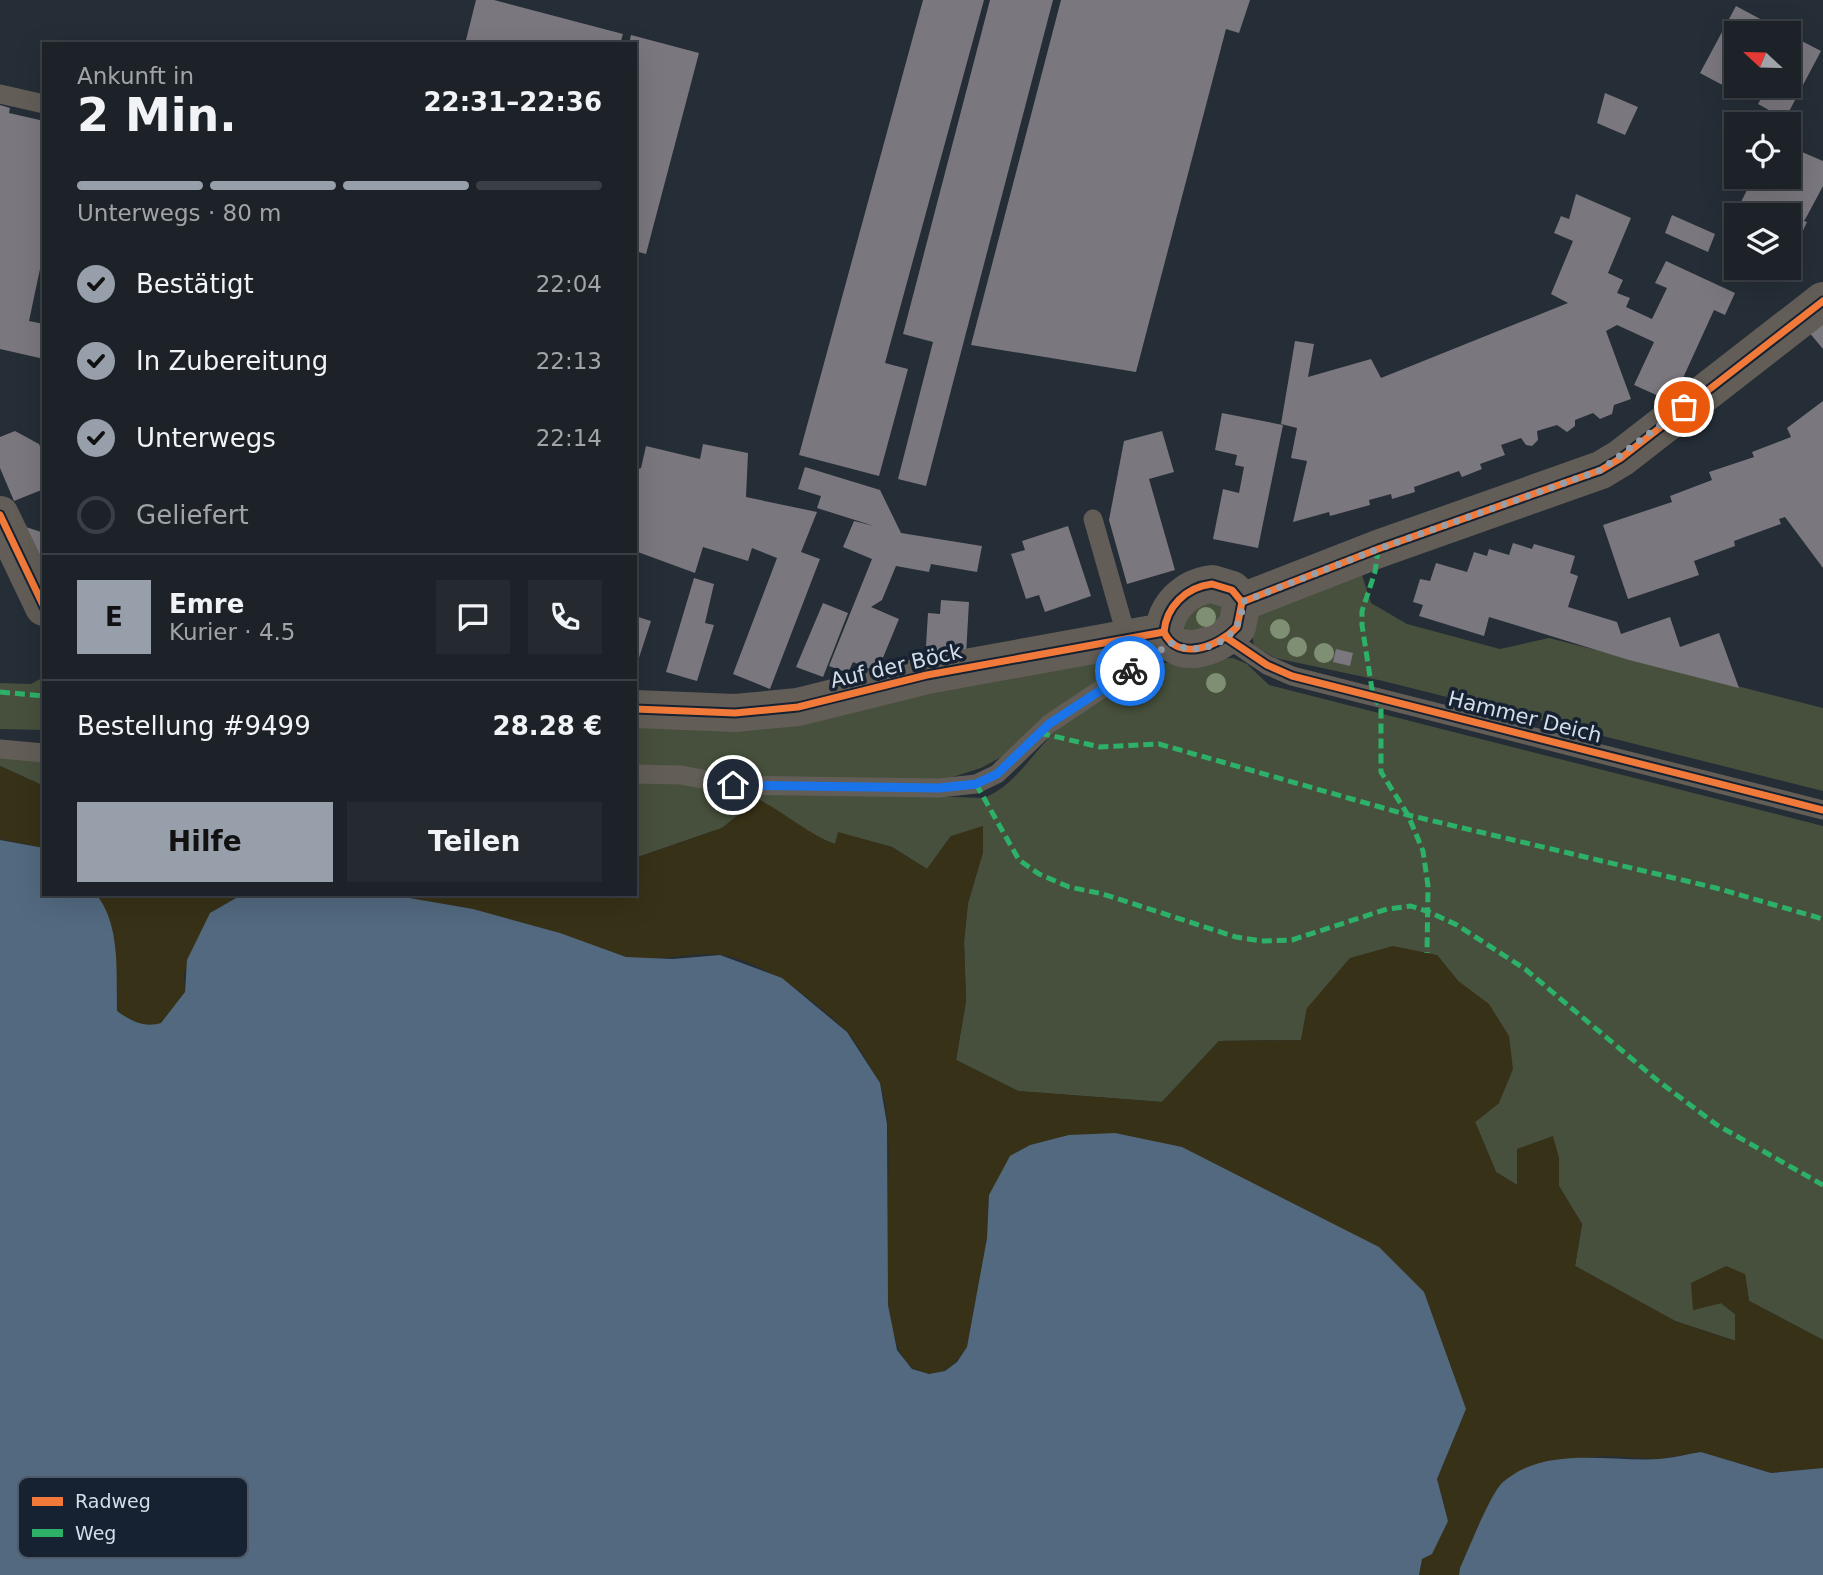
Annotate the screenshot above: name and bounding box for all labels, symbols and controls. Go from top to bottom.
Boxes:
north arrow [1724,21,1801,98]
map controls [1724,21,1801,280]
text: Ankunft in [77,63,194,89]
text: 22:31–22:36 [423,87,602,117]
text: 2 Min. [77,88,237,142]
button: locate [1724,112,1801,189]
text: Unterwegs · 80 m [77,200,282,226]
button: layers [1724,203,1801,280]
icon: check [77,265,115,303]
text: Bestätigt [136,269,254,299]
text: 22:04 [536,271,602,297]
icon: check [77,342,115,380]
text: In Zubereitung [136,346,328,376]
text: 22:13 [536,348,602,374]
pin [1654,377,1714,437]
icon: bag [1665,388,1703,426]
icon: check [77,419,115,457]
text: Unterwegs [136,423,276,453]
text: 22:14 [536,425,602,451]
text: Geliefert [136,500,249,530]
button: chat [436,580,510,654]
button: phone [528,580,602,654]
text: Emre [169,589,244,619]
text: E [105,602,123,632]
text: Kurier · 4.5 [169,619,295,645]
courier [1095,636,1165,706]
street label: Auf der Böck [828,639,965,693]
icon: bike [1111,652,1149,690]
street label: Hammer Deich [1446,686,1604,748]
text: Bestellung #9499 [77,711,311,741]
text: 28.28 € [493,711,602,741]
pin [703,755,763,815]
icon: home [714,766,752,804]
button: Hilfe [77,802,333,882]
button: Teilen [347,802,602,882]
legend [18,1477,248,1558]
text: Radweg [75,1490,151,1512]
text: Weg [75,1522,116,1544]

